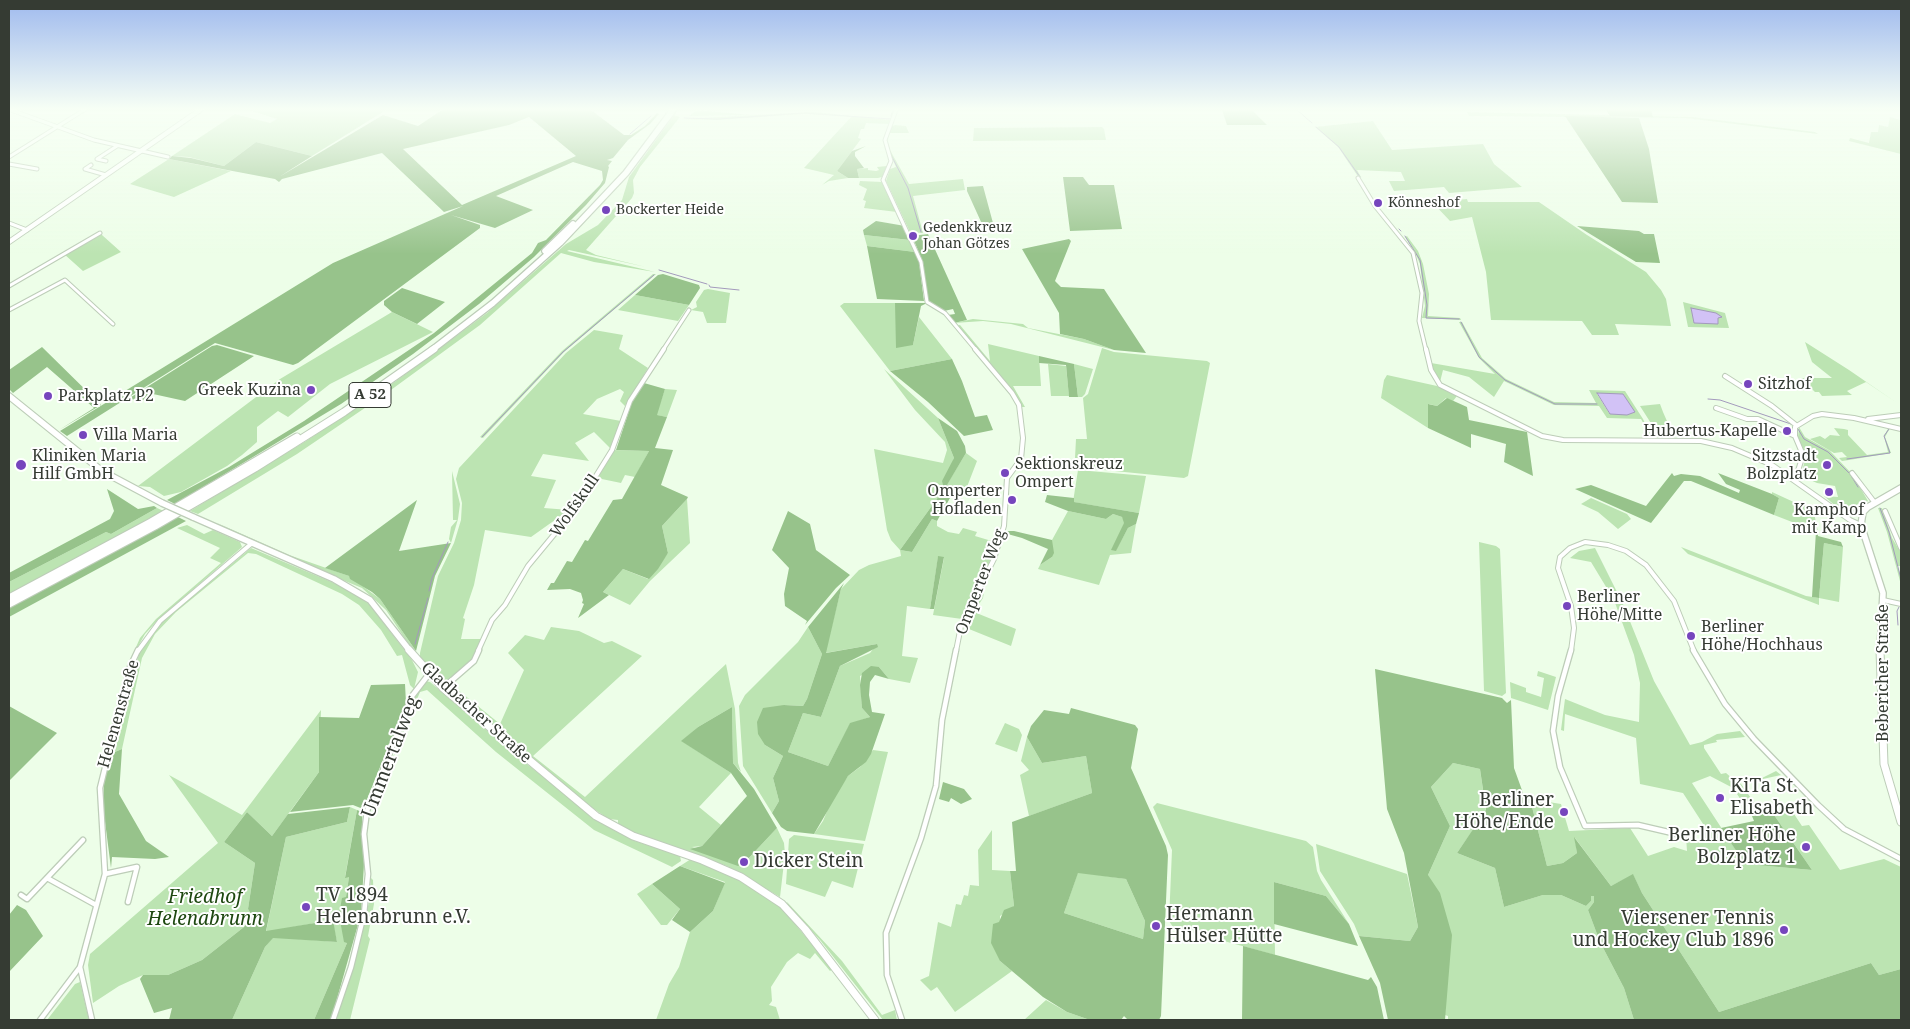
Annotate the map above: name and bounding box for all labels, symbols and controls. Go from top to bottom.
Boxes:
place label: Könneshof [1388,195,1460,211]
marker: Könneshof [1372,197,1384,209]
place label: Bockerter Heide [616,202,724,218]
marker: Bockerter Heide [600,204,612,216]
place label: Gedenkkreuz Johan Götzes [923,220,1012,252]
marker: Gedenkkreuz Johan Götzes [907,230,919,242]
place label: Sitzhof [1758,374,1811,394]
marker: Sitzhof [1742,378,1754,390]
place label: Greek Kuzina [198,380,301,400]
road number: A 52 [349,382,391,408]
marker: Greek Kuzina [305,384,317,396]
place label: Parkplatz P2 [58,386,154,406]
marker: Parkplatz P2 [42,390,54,402]
place label: Hubertus-Kapelle [1643,421,1777,441]
place label: Villa Maria [93,425,178,445]
marker: Hubertus-Kapelle [1781,425,1793,437]
marker: Villa Maria [77,429,89,441]
place label: Kliniken Maria Hilf GmbH [32,446,146,484]
place label: Sitzstadt Bolzplatz [1747,446,1817,484]
place label: Sektionskreuz Ompert [1015,454,1123,492]
marker: Kliniken Maria Hilf GmbH [14,458,28,472]
marker: Sitzstadt Bolzplatz [1821,459,1833,471]
marker: Sektionskreuz Ompert [999,467,1011,479]
street label: Wolfskull [546,471,604,541]
place label: Omperter Hofladen [927,481,1002,519]
marker: Kamphof mit Kamp [1823,486,1835,498]
marker: Omperter Hofladen [1006,494,1018,506]
place label: Kamphof mit Kamp [1791,500,1867,538]
street label: Omperter Weg [952,526,1010,638]
place label: Berliner Höhe/Mitte [1577,587,1662,625]
marker: Berliner Höhe/Mitte [1561,600,1573,612]
street label: Bebericher Straße [1873,604,1893,742]
place label: Berliner Höhe/Hochhaus [1701,617,1823,655]
marker: Berliner Höhe/Hochhaus [1685,630,1697,642]
street label: Helenenstraße [94,658,144,770]
street label: Gladbacher Straße [417,658,535,768]
street label: Ummertalweg [357,693,425,821]
place label: KiTa St. Elisabeth [1730,776,1814,820]
place label: Berliner Höhe/Ende [1454,790,1554,834]
marker: KiTa St. Elisabeth [1714,792,1726,804]
marker: Berliner Höhe/Ende [1558,806,1570,818]
place label: Berliner Höhe Bolzplatz 1 [1668,825,1796,869]
marker: Berliner Höhe Bolzplatz 1 [1800,841,1812,853]
place label: Dicker Stein [754,851,864,873]
marker: Dicker Stein [738,856,750,868]
place label: TV 1894 Helenabrunn e.V. [316,885,471,929]
park label: Friedhof Helenabrunn [147,887,263,931]
marker: TV 1894 Helenabrunn e.V. [300,901,312,913]
place label: Hermann Hülser Hütte [1166,904,1282,948]
place label: Viersener Tennis und Hockey Club 1896 [1572,908,1774,952]
marker: Hermann Hülser Hütte [1150,920,1162,932]
marker: Viersener Tennis und Hockey Club 1896 [1778,924,1790,936]

